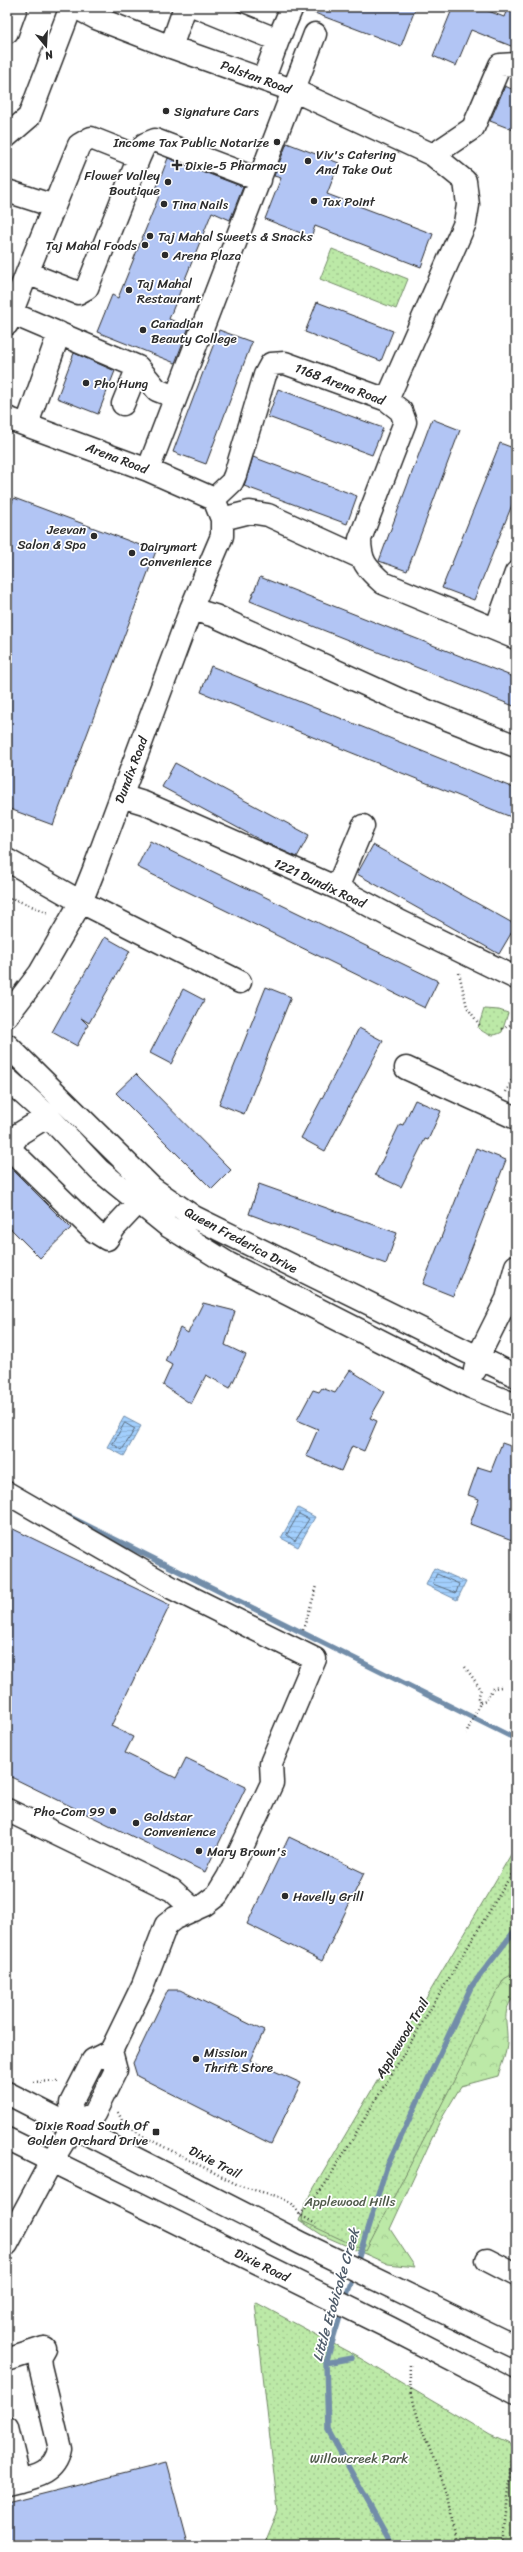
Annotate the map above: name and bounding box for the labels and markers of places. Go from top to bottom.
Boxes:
place label: Signature Cars [174,100,259,123]
marker: Signature Cars [161,106,171,116]
place label: Income Tax Public Notarize [112,131,269,154]
marker: Income Tax Public Notarize [272,137,282,147]
place label: Viv's Catering And Take Out [315,143,397,181]
place label: Dixie-5 Pharmacy [185,154,287,177]
marker: Viv's Catering And Take Out [303,156,313,166]
marker: Dixie-5 Pharmacy [172,160,182,170]
place label: Flower Valley Boutique [84,164,160,202]
marker: Flower Valley Boutique [163,177,173,187]
place label: Tax Point [322,190,375,213]
place label: Tina Nails [172,193,229,216]
marker: Tax Point [309,196,319,206]
marker: Tina Nails [159,199,169,209]
place label: Taj Mahal Sweets & Snacks [158,225,314,248]
marker: Taj Mahal Sweets & Snacks [145,231,155,241]
place label: Taj Mahal Foods [46,234,137,257]
marker: Taj Mahal Foods [140,240,150,250]
place label: Arena Plaza [172,244,242,267]
marker: Arena Plaza [160,250,170,260]
place label: Taj Mahal Restaurant [137,272,202,310]
marker: Taj Mahal Restaurant [124,285,134,295]
place label: Canadian Beauty College [151,312,237,350]
marker: Canadian Beauty College [138,325,148,335]
place label: Pho Hung [94,372,149,395]
marker: Pho Hung [81,378,91,388]
place label: Jeevan Salon & Spa [17,518,86,556]
marker: Jeevan Salon & Spa [89,531,99,541]
place label: Dairymart Convenience [140,535,212,573]
marker: Dairymart Convenience [127,548,137,558]
place label: Pho-Com 99 [34,1800,105,1823]
place label: Goldstar Convenience [144,1805,216,1843]
marker: Pho-Com 99 [108,1806,118,1816]
marker: Goldstar Convenience [131,1818,141,1828]
place label: Mary Brown's [207,1840,287,1863]
marker: Mary Brown's [194,1846,204,1856]
place label: Havelly Grill [293,1885,364,1908]
marker: Havelly Grill [280,1891,290,1901]
place label: Mission Thrift Store [204,2041,273,2079]
marker: Mission Thrift Store [191,2054,201,2064]
place label: Dixie Road South Of Golden Orchard Drive [27,2114,150,2152]
marker: Dixie Road South Of Golden Orchard Drive [151,2127,161,2137]

